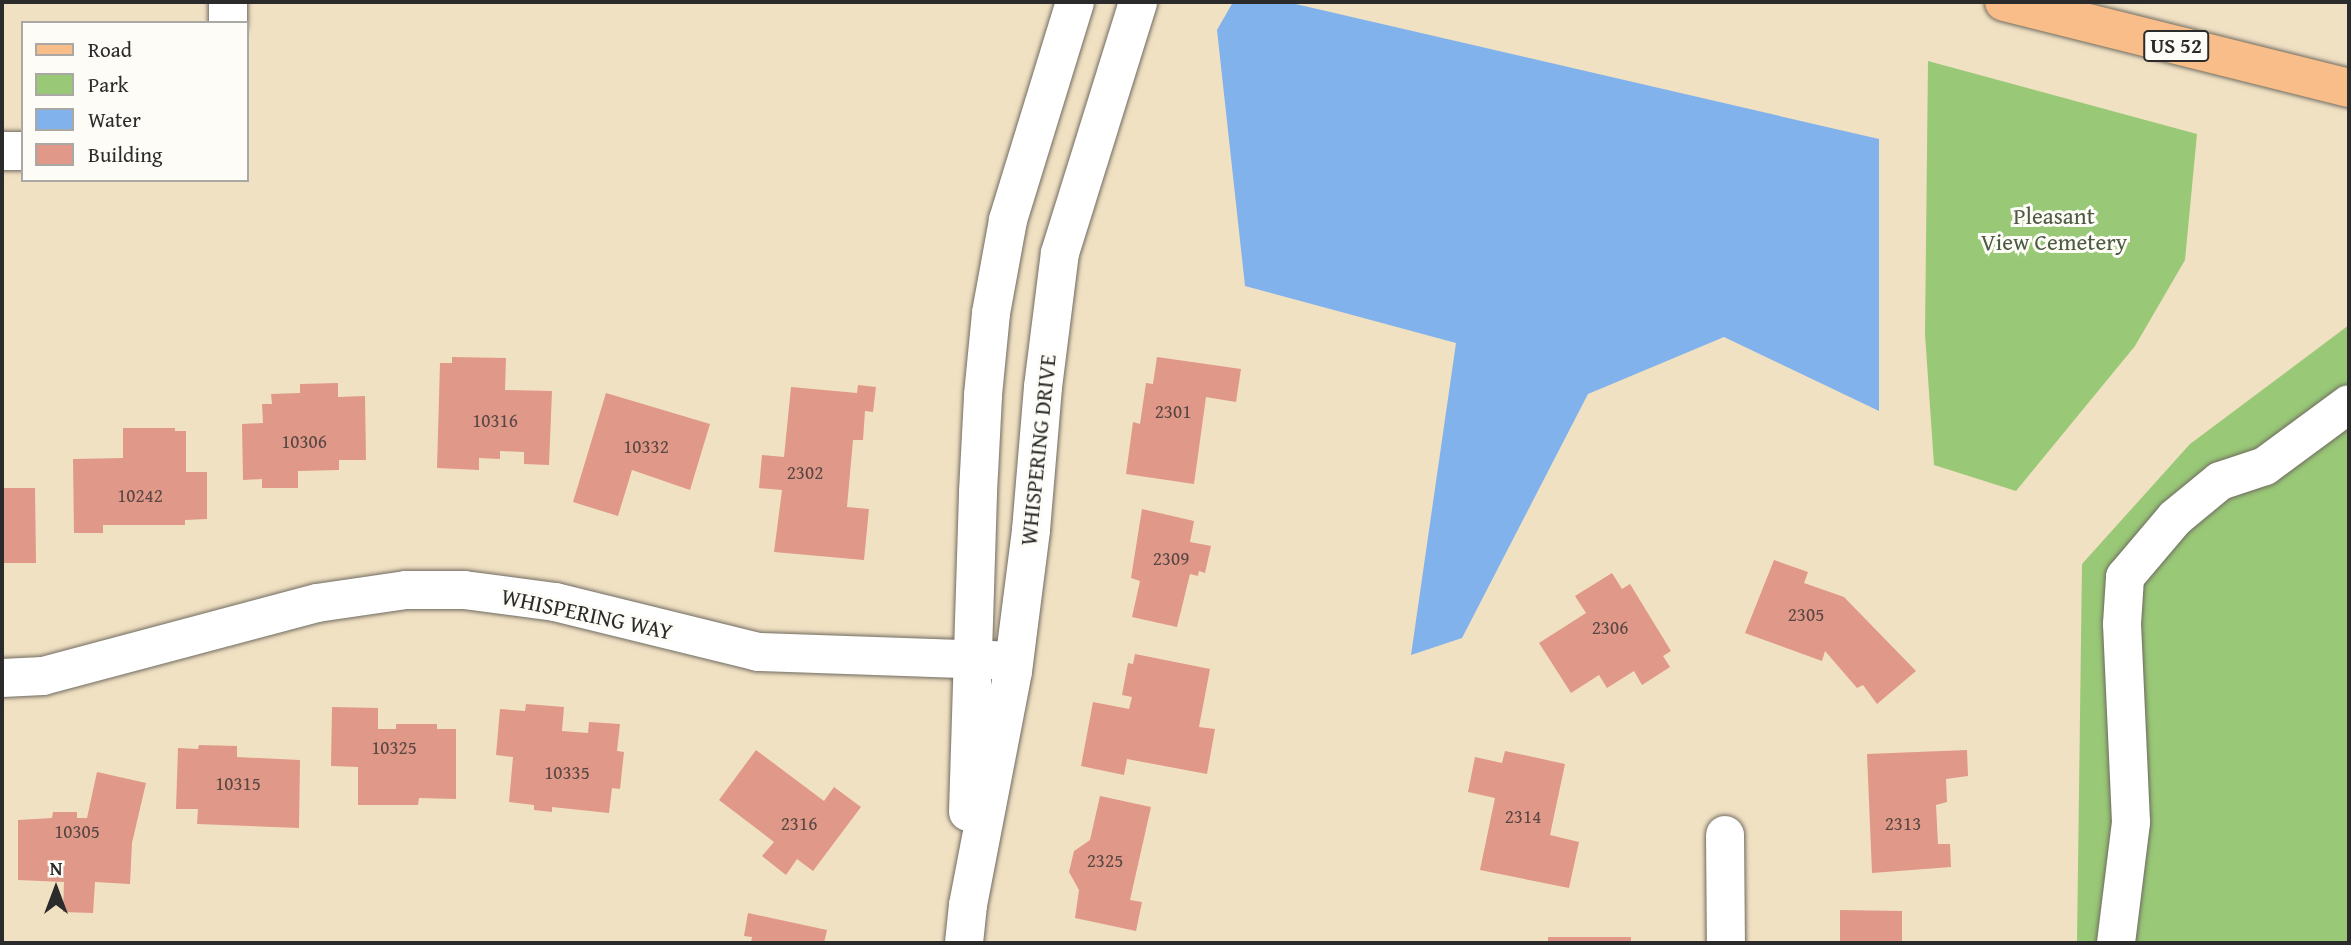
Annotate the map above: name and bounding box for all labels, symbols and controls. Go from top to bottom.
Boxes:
legend [21,21,248,182]
road number: US 52 [2143,28,2209,64]
text: Road [88,34,132,65]
text: Park [88,69,129,100]
text: Water [88,104,141,135]
text: Building [88,139,162,170]
park label: Pleasant View Cemetery [1981,202,2127,256]
street label: WHISPERING DRIVE [1014,353,1062,547]
house number: 2301 [1155,401,1191,423]
house number: 10316 [472,410,518,432]
house number: 10306 [281,431,327,453]
house number: 10332 [623,436,669,458]
house number: 2302 [787,462,823,484]
house number: 10242 [117,485,163,507]
house number: 2309 [1153,548,1189,570]
street label: WHISPERING WAY [499,582,675,646]
house number: 2305 [1788,604,1824,626]
house number: 2306 [1592,617,1628,639]
house number: 10325 [371,737,417,759]
house number: 10335 [544,762,590,784]
house number: 10315 [215,773,261,795]
house number: 2314 [1505,806,1541,828]
house number: 2316 [781,813,817,835]
house number: 2313 [1885,813,1921,835]
house number: 10305 [54,821,100,843]
house number: 2325 [1087,850,1123,872]
north arrow [21,854,91,924]
text: N [50,854,62,882]

